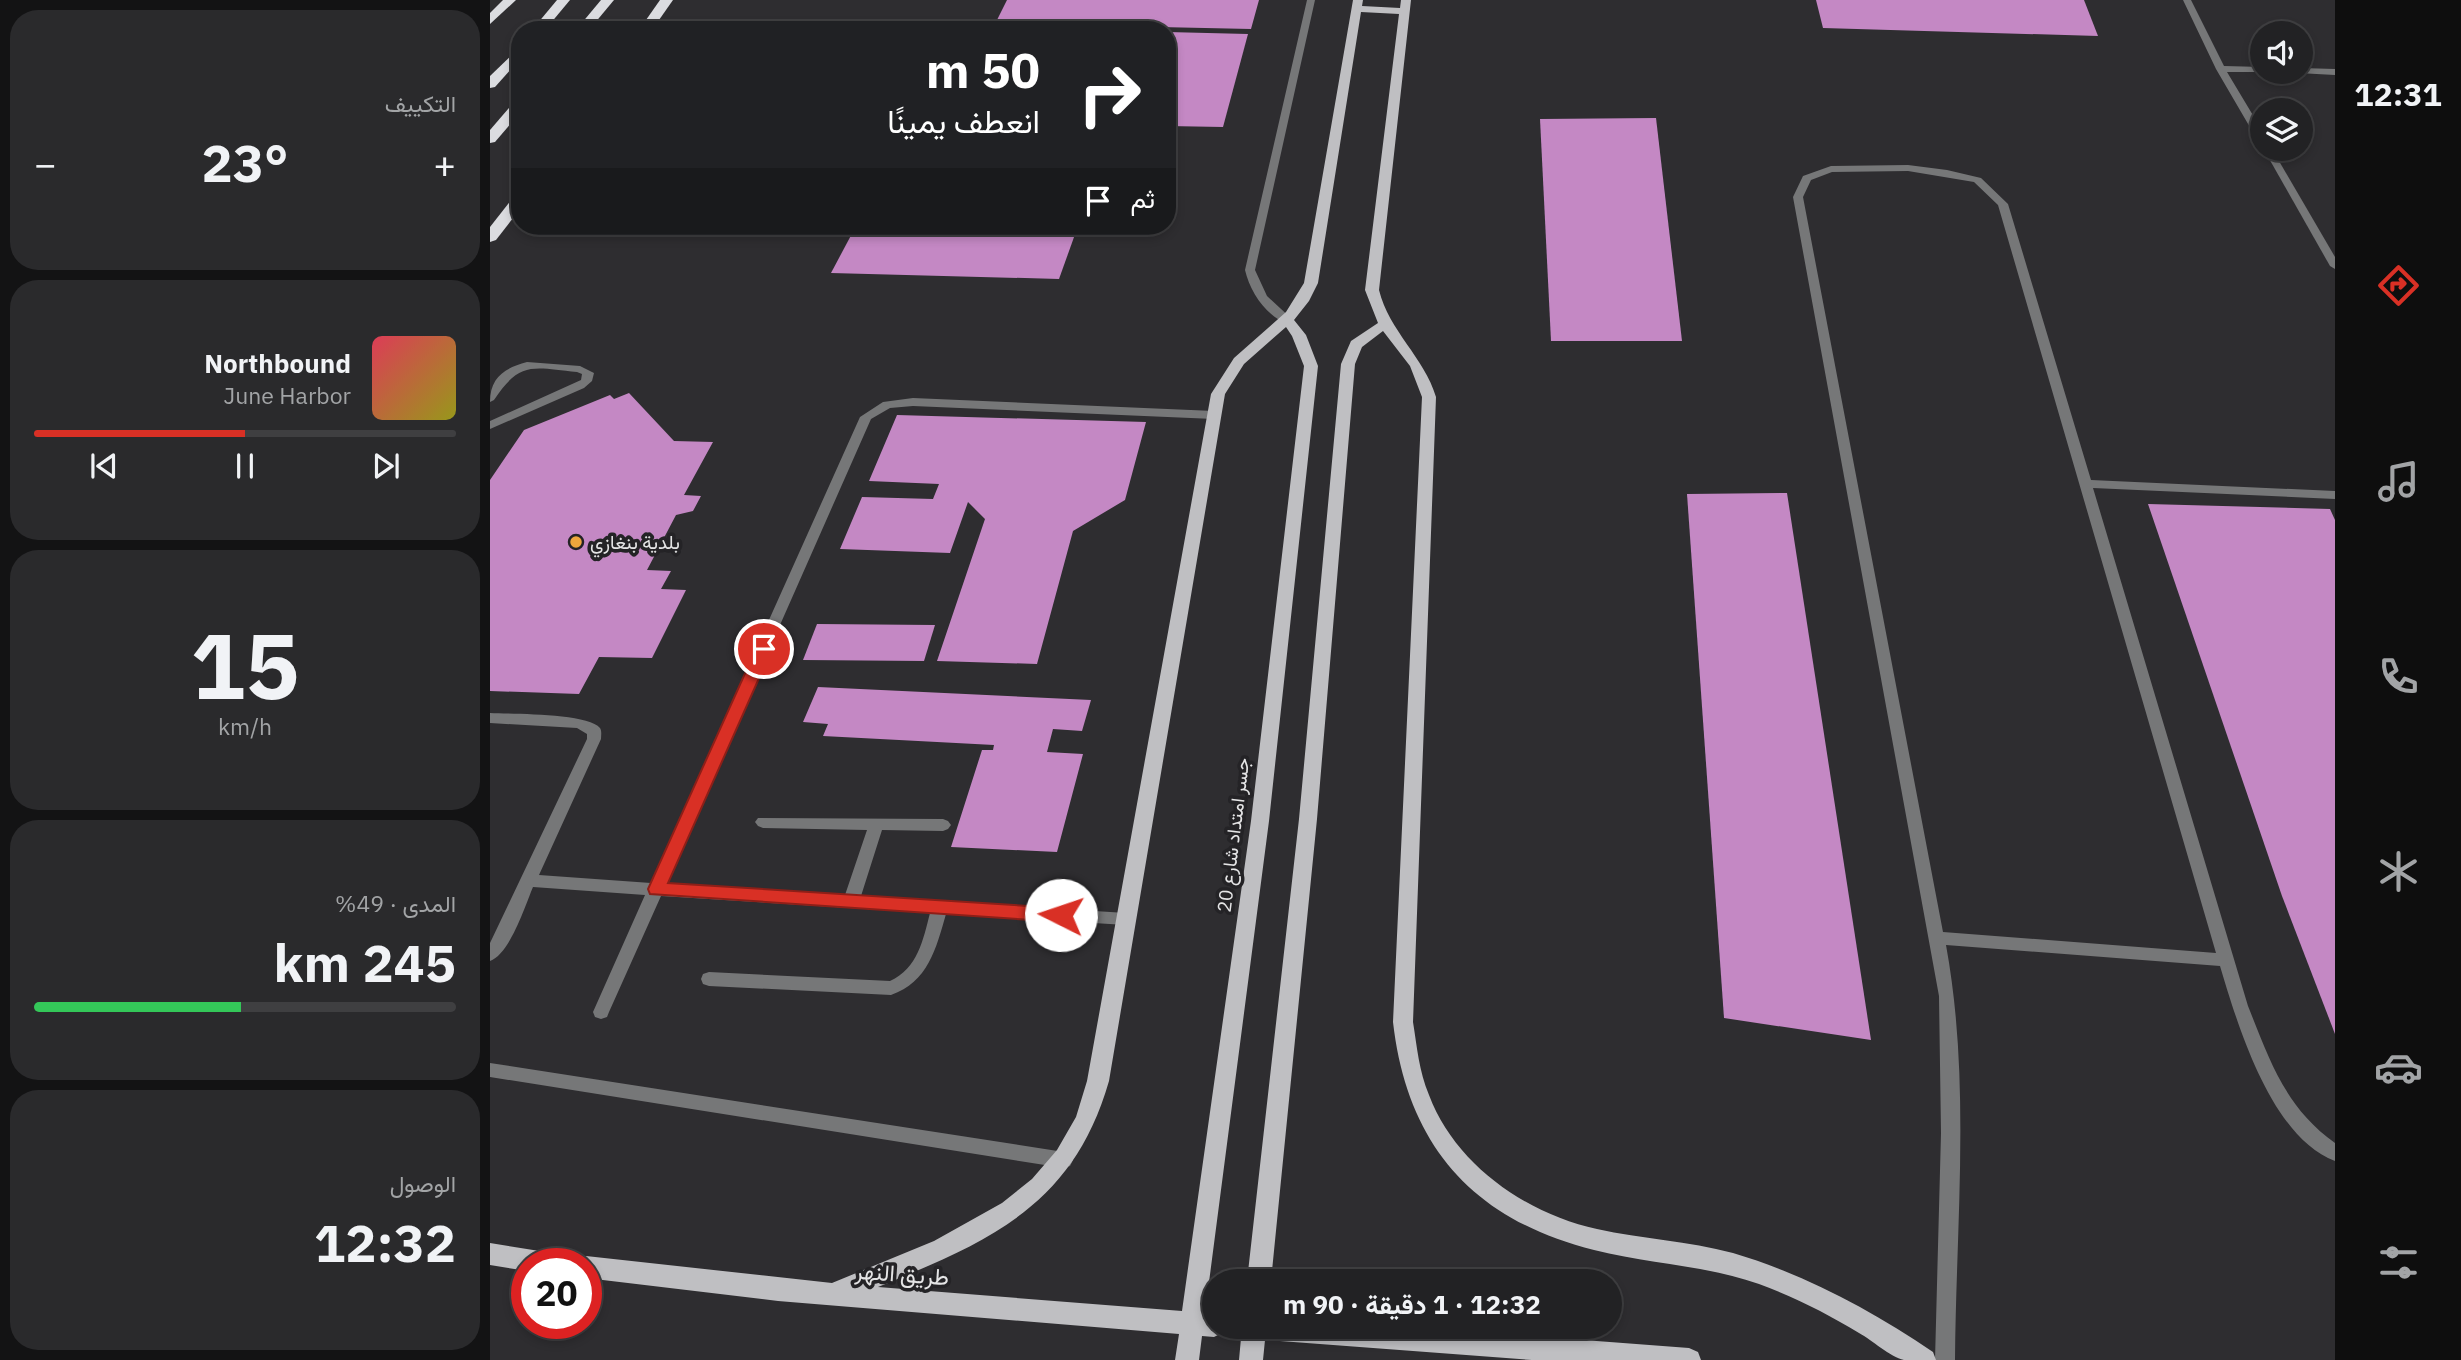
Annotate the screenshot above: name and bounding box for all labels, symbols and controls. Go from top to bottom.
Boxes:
map controls [2250,21,2313,161]
button: sound [2250,21,2313,84]
text: 50 m [926,38,1040,101]
icon: right [1064,49,1155,140]
text: 12:31 [2354,73,2442,115]
text: التكييف [385,88,456,118]
button: layers [2250,98,2313,161]
text: انعطف يمينًا [887,100,1040,142]
text: 23° [202,129,288,196]
text: − [34,139,57,188]
text: + [433,139,456,188]
text: ثم [1131,181,1155,215]
icon: arrive [1079,182,1117,220]
icon: directions [2374,261,2423,310]
text: Northbound [204,346,351,380]
text: June Harbor [223,380,351,410]
icon: previous [85,447,123,485]
icon: pause [226,447,264,485]
icon: next [367,447,405,485]
icon: music [2374,457,2423,506]
place label: بلدية بنغازي [590,530,680,558]
marker: بلدية بنغازي [568,534,584,550]
text: 15 [190,606,300,724]
pin [734,619,794,679]
icon: arrive [745,630,783,668]
icon: phone [2374,652,2423,701]
text: km/h [218,711,272,741]
street label: جسر امتداد شارع 20 [1212,756,1255,914]
icon: climate [2374,847,2423,896]
position arrow [1024,878,1098,952]
text: المدى · 49% [335,888,456,918]
text: 245 km [274,929,456,996]
icon: car [2374,1043,2423,1092]
text: الوصول [390,1168,456,1198]
text: 12:32 [314,1209,456,1276]
icon: filters [2374,1238,2423,1287]
speed limit sign: 20 [511,1248,602,1339]
street label: طريق النهر [853,1255,950,1292]
text: 12:32 · 1 دقيقة · 90 m [1283,1287,1541,1321]

